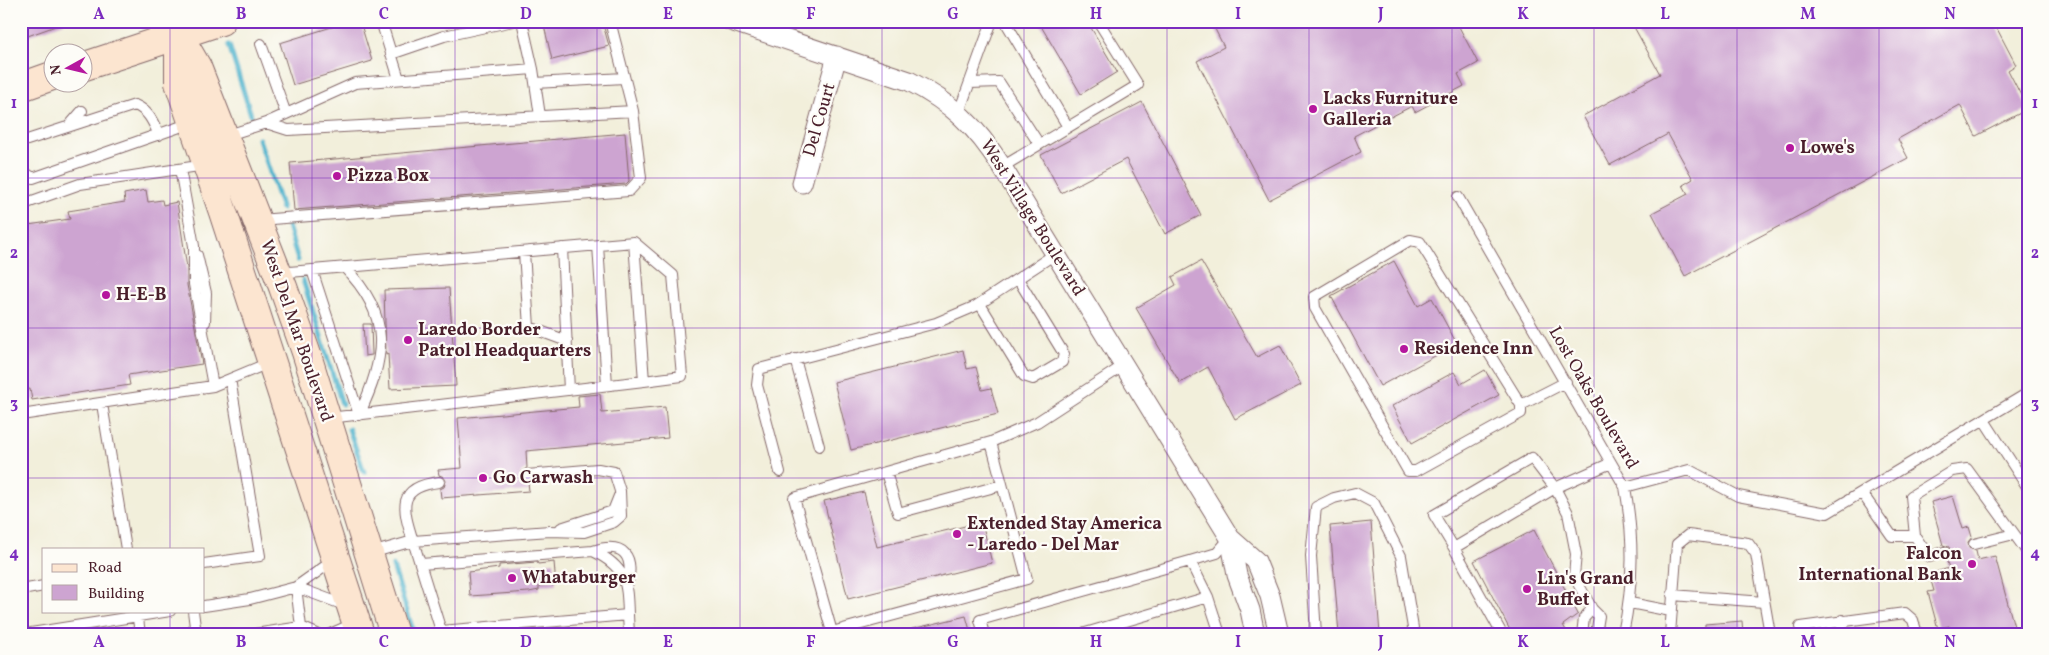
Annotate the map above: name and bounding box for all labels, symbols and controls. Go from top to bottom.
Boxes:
text: A [93,4,105,26]
text: B [236,4,247,26]
text: C [379,4,389,26]
text: D [520,4,532,26]
text: E [663,4,673,26]
text: F [806,4,816,26]
text: G [947,4,959,26]
text: H [1090,4,1102,26]
text: I [1235,4,1241,26]
text: J [1377,4,1384,26]
text: K [1517,4,1529,26]
text: L [1660,4,1670,26]
text: M [1800,4,1816,26]
text: N [1944,4,1956,26]
north arrow [42,42,92,92]
text: N [46,63,67,76]
street label: Del Court [798,80,842,160]
place label: Lacks Furniture Galleria [1323,87,1458,133]
text: 1 [11,93,17,115]
text: 1 [2032,93,2038,115]
marker: Lacks Furniture Galleria [1307,103,1319,115]
street label: West Village Boulevard [973,135,1091,301]
place label: Lowe's [1800,136,1855,161]
marker: Lowe's [1784,142,1796,154]
place label: Pizza Box [347,164,429,189]
marker: Pizza Box [331,170,343,182]
street label: West Del Mar Boulevard [253,237,339,425]
text: 2 [10,243,18,265]
text: 2 [2031,243,2039,265]
place label: H-E-B [116,283,167,308]
marker: H-E-B [100,289,112,301]
place label: Laredo Border Patrol Headquarters [418,318,591,364]
street label: Lost Oaks Boulevard [1542,322,1644,474]
marker: Laredo Border Patrol Headquarters [402,334,414,346]
place label: Residence Inn [1414,337,1533,362]
marker: Residence Inn [1398,343,1410,355]
text: 3 [10,393,18,415]
text: 3 [2031,393,2039,415]
place label: Go Carwash [493,466,594,491]
marker: Go Carwash [477,472,489,484]
place label: Extended Stay America - Laredo - Del Mar [967,512,1162,558]
marker: Extended Stay America - Laredo - Del Mar [951,528,963,540]
place label: Falcon International Bank [1798,542,1962,588]
text: 4 [9,543,19,565]
text: 4 [2030,543,2040,565]
legend [42,548,205,612]
text: Road [88,558,122,579]
marker: Falcon International Bank [1966,558,1978,570]
place label: Whataburger [522,566,636,591]
place label: Lin's Grand Buffet [1537,567,1634,613]
marker: Whataburger [506,572,518,584]
marker: Lin's Grand Buffet [1521,583,1533,595]
text: Building [88,584,145,605]
text: A [93,632,105,654]
text: B [236,632,247,654]
text: C [379,632,389,654]
text: D [520,632,532,654]
text: E [663,632,673,654]
text: F [806,632,816,654]
text: G [947,632,959,654]
text: H [1090,632,1102,654]
text: I [1235,632,1241,654]
text: J [1377,632,1384,654]
text: K [1517,632,1529,654]
text: L [1660,632,1670,654]
text: M [1800,632,1816,654]
text: N [1944,632,1956,654]

